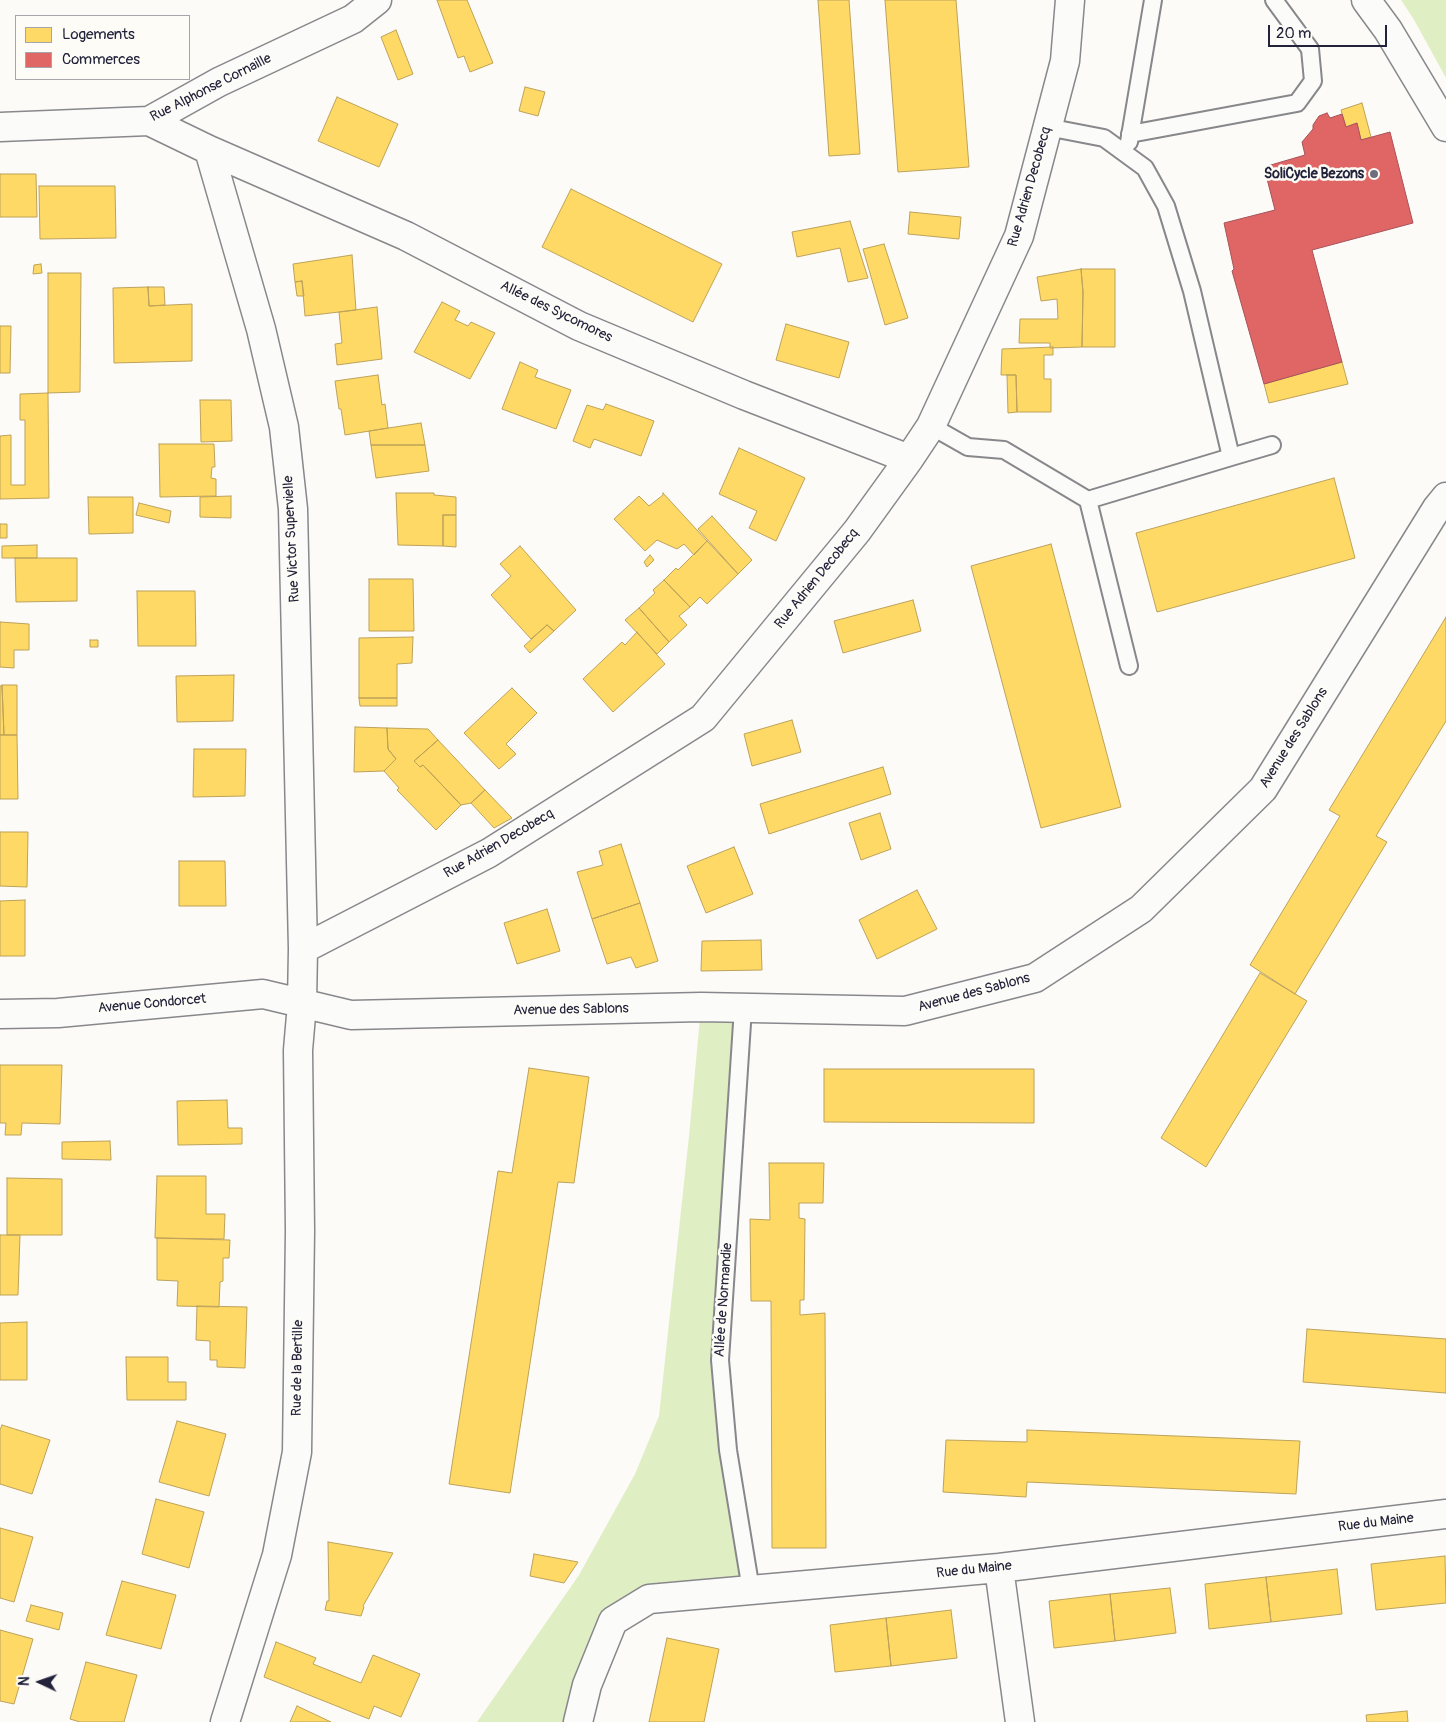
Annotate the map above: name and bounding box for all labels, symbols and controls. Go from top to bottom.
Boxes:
legend [15,15,190,80]
scale bar [1271,15,1390,47]
text: 20 m [1276,24,1311,43]
text: Logements [62,25,135,44]
text: Commerces [62,50,140,69]
street label: Rue Alphonse Cornaille [148,50,274,126]
street label: Rue Adrien Decobecq [1005,125,1055,249]
place label: SoliCycle Bezons [1264,166,1364,182]
marker: SoliCycle Bezons [1368,168,1380,180]
street label: Allée des Sycomores [497,278,615,346]
street label: Rue Victor Supervielle [280,475,304,603]
street label: Rue Adrien Decobecq [771,526,863,632]
street label: Avenue des Sablons [1256,685,1332,791]
street label: Rue Adrien Decobecq [441,806,557,882]
street label: Avenue des Sablons [916,970,1032,1016]
street label: Avenue Condorcet [97,991,207,1017]
street label: Avenue des Sablons [513,1001,629,1019]
street label: Allée de Normandie [712,1242,736,1358]
street label: Rue de la Bertille [289,1320,307,1416]
street label: Rue du Maine [1337,1510,1415,1536]
street label: Rue du Maine [935,1558,1013,1582]
north arrow [15,1657,65,1707]
text: N [16,1676,33,1686]

